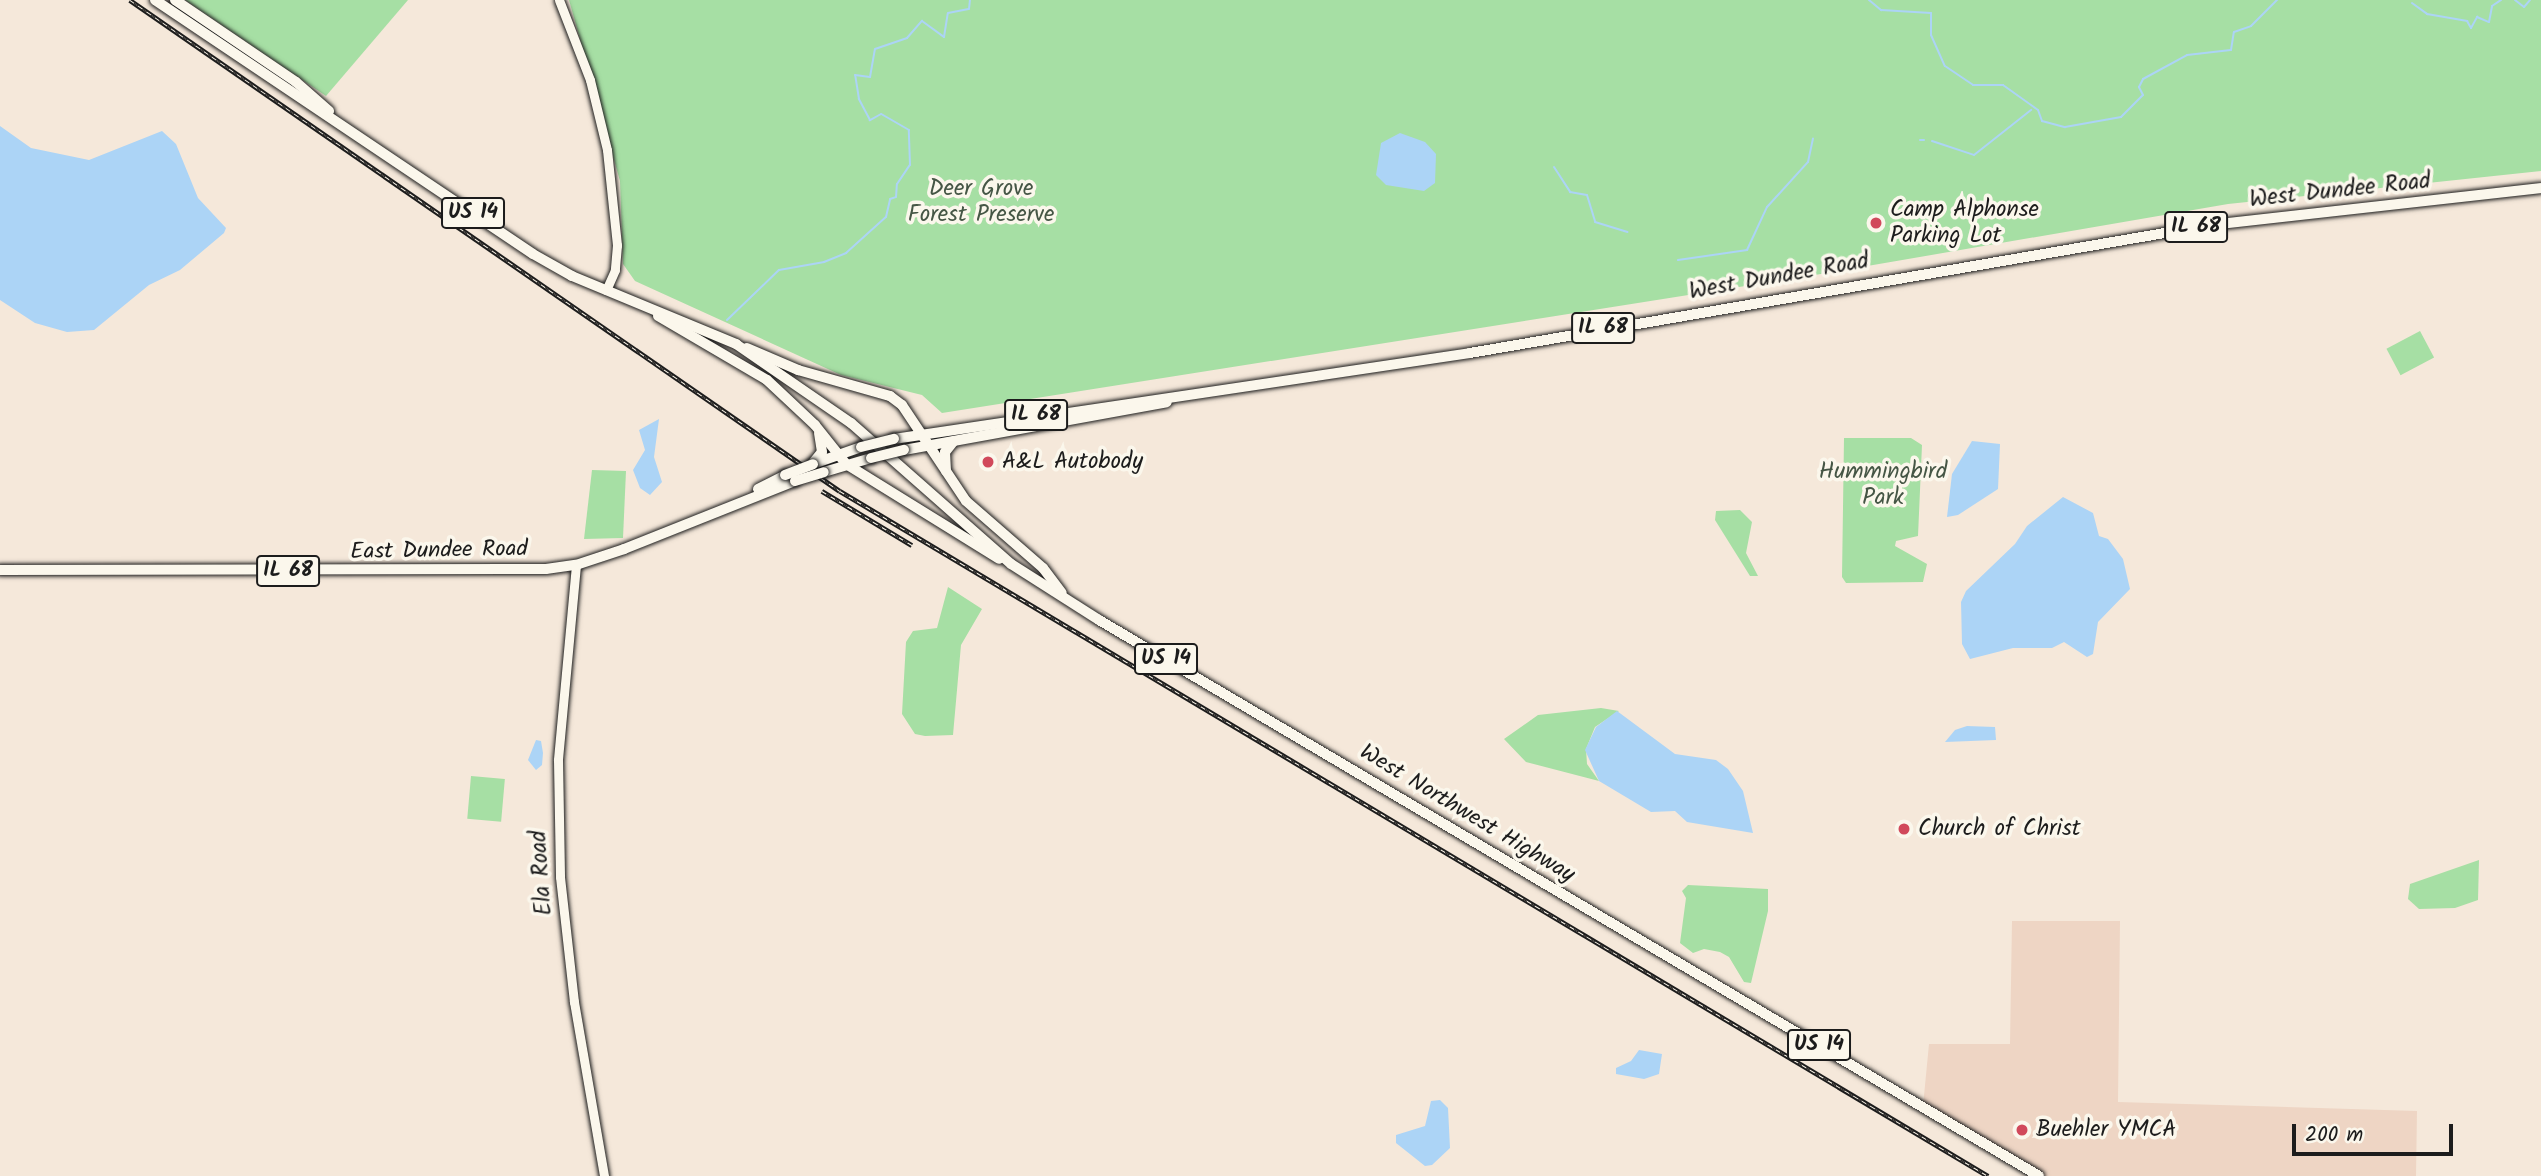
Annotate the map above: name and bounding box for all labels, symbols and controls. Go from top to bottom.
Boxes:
street label: West Dundee Road [2248,168,2432,214]
park label: Deer Grove Forest Preserve [908,175,1054,229]
road number: US 14 [440,196,506,230]
place label: Camp Alphonse Parking Lot [1890,196,2039,250]
road number: IL 68 [2163,210,2229,244]
marker: Camp Alphonse Parking Lot [1868,215,1884,231]
street label: West Dundee Road [1687,248,1871,306]
road number: IL 68 [1570,310,1636,346]
road number: IL 68 [1003,398,1069,432]
place label: A&L Autobody [1002,448,1143,476]
marker: A&L Autobody [980,454,996,470]
park label: Hummingbird Park [1819,458,1947,512]
street label: East Dundee Road [350,536,528,566]
road number: IL 68 [255,554,321,588]
road number: US 14 [1133,642,1199,676]
street label: West Northwest Highway [1354,739,1580,889]
place label: Church of Christ [1918,815,2081,843]
marker: Church of Christ [1896,821,1912,837]
street label: Ela Road [525,830,559,916]
road number: US 14 [1786,1028,1852,1062]
scale bar [2296,1110,2457,1154]
place label: Buehler YMCA [2036,1116,2176,1144]
text: 200 m [2305,1119,2363,1152]
marker: Buehler YMCA [2014,1122,2030,1138]

